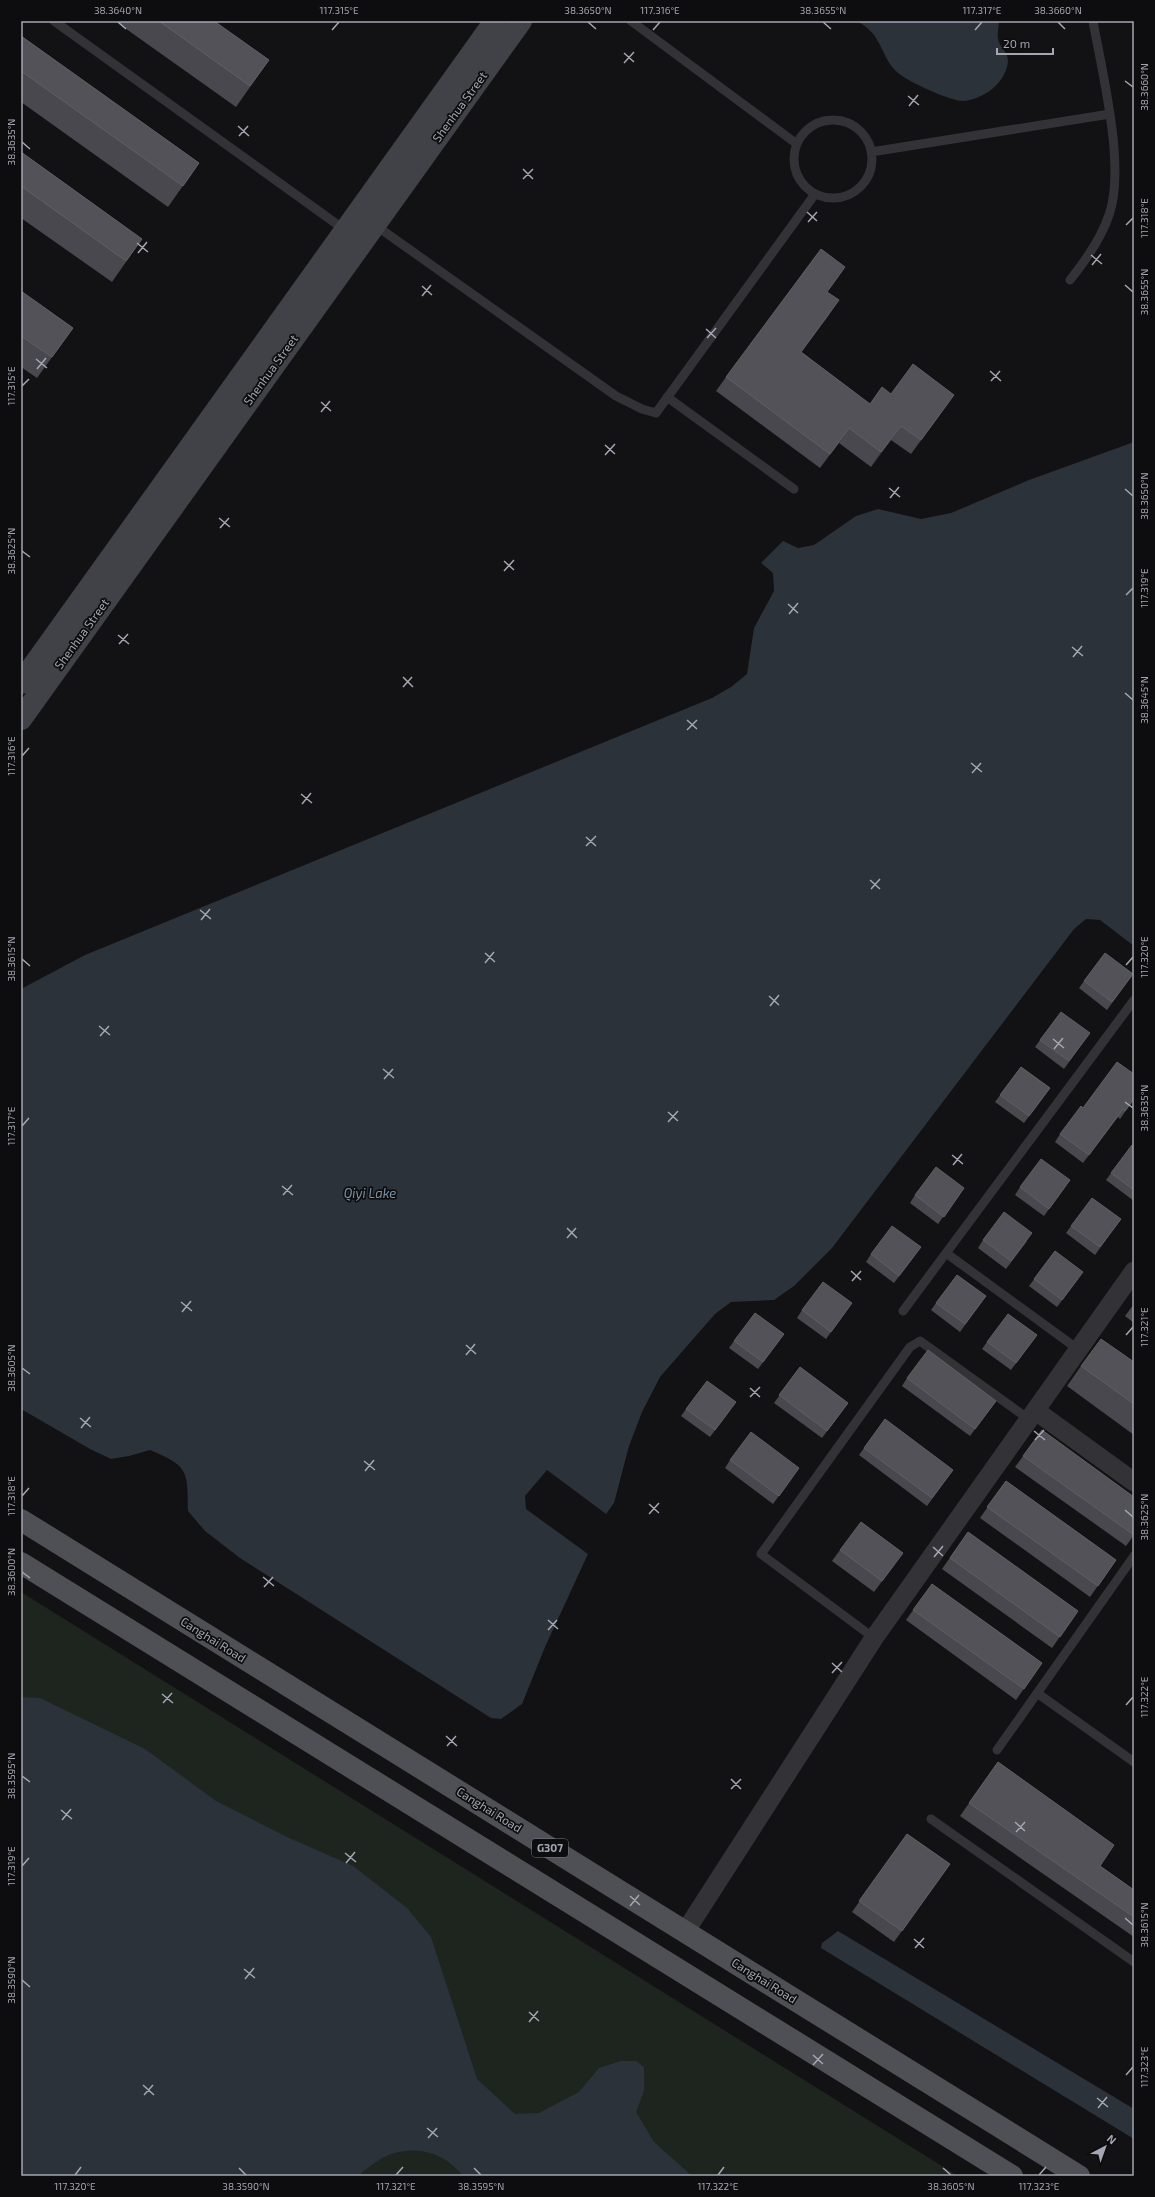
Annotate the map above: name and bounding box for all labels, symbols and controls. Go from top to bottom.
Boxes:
text: 38.3640°N [94,4,142,16]
text: 117.315°E [319,4,359,16]
text: 38.3650°N [564,4,612,16]
text: 117.316°E [640,4,680,16]
text: 38.3655°N [800,4,846,16]
text: 117.317°E [963,4,1002,16]
text: 38.3660°N [1034,4,1082,16]
scale bar [997,30,1053,56]
text: 20 m [1003,36,1030,50]
text: 38.3660°N [1138,63,1150,111]
street label: Shenhua Street [429,68,490,144]
text: 38.3635°N [5,119,17,165]
text: 117.318°E [1138,198,1150,238]
text: 38.3655°N [1138,269,1150,315]
street label: Shenhua Street [240,331,301,407]
text: 117.315°E [5,366,17,406]
text: 38.3650°N [1138,472,1150,520]
text: 38.3625°N [5,528,17,574]
text: 117.319°E [1138,568,1150,608]
street label: Shenhua Street [51,595,112,671]
text: 38.3645°N [1138,676,1150,724]
text: 117.316°E [5,736,17,776]
text: 38.3615°N [5,936,17,982]
text: 117.320°E [1138,936,1150,978]
text: 38.3635°N [1138,1085,1150,1131]
text: 117.317°E [5,1106,17,1145]
water label: Qiyi Lake [344,1185,396,1201]
text: 117.321°E [1138,1307,1150,1347]
text: 38.3605°N [5,1344,17,1392]
text: 117.318°E [5,1476,17,1516]
text: 38.3625°N [1138,1494,1150,1540]
text: 38.3600°N [5,1548,17,1596]
street label: Canghai Road [178,1614,249,1665]
text: 117.322°E [1138,1676,1150,1717]
text: 38.3595°N [5,1753,17,1799]
street label: Canghai Road [454,1784,525,1835]
road number: G307 [532,1839,568,1857]
text: 117.319°E [5,1846,17,1886]
text: 38.3615°N [1138,1902,1150,1948]
street label: Canghai Road [729,1955,800,2006]
text: 38.3590°N [5,1956,17,2004]
text: 117.323°E [1138,2046,1150,2087]
north arrow [1085,2127,1125,2167]
text: N [1105,2132,1119,2147]
text: 117.320°E [54,2180,96,2192]
text: 38.3590°N [222,2180,270,2192]
text: 117.321°E [376,2180,416,2192]
text: 38.3595°N [458,2180,504,2192]
text: 117.322°E [698,2180,739,2192]
text: 38.3605°N [927,2180,975,2192]
text: 117.323°E [1019,2180,1060,2192]

